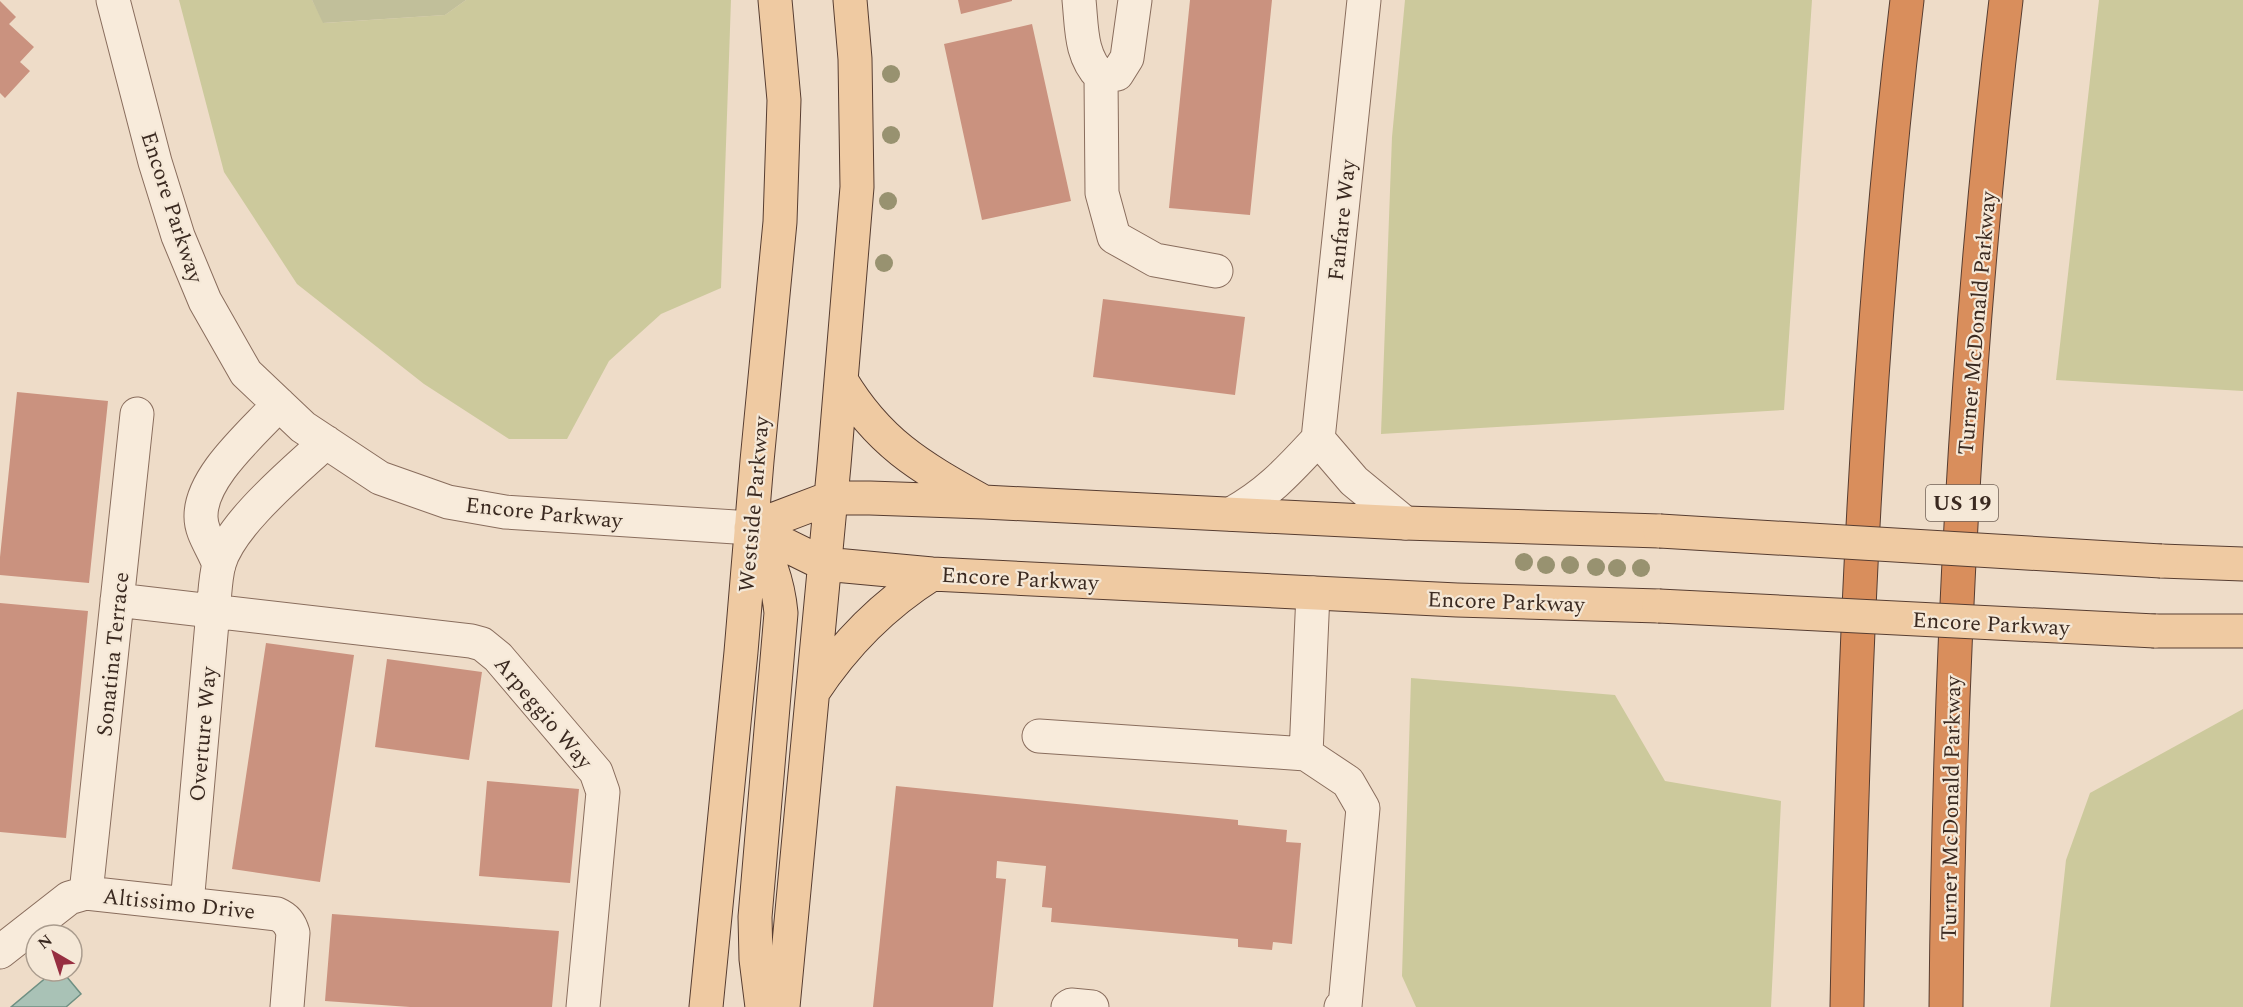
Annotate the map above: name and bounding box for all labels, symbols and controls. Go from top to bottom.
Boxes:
street label: Encore Parkway [132,127,212,289]
street label: Fanfare Way [1320,156,1365,283]
street label: Turner McDonald Parkway [1950,188,2006,456]
street label: Westside Parkway [730,413,779,594]
road number: US 19 [1926,485,1998,521]
street label: Encore Parkway [464,489,625,538]
street label: Encore Parkway [940,559,1101,600]
street label: Sonatina Terrace [88,570,139,738]
street label: Encore Parkway [1427,583,1587,622]
street label: Encore Parkway [1911,604,2072,645]
street label: Arpeggio Way [486,649,601,778]
street label: Overture Way [181,664,226,803]
street label: Turner McDonald Parkway [1933,674,1970,941]
street label: Altissimo Drive [101,880,257,929]
north arrow [24,923,84,983]
text: N [33,929,58,956]

